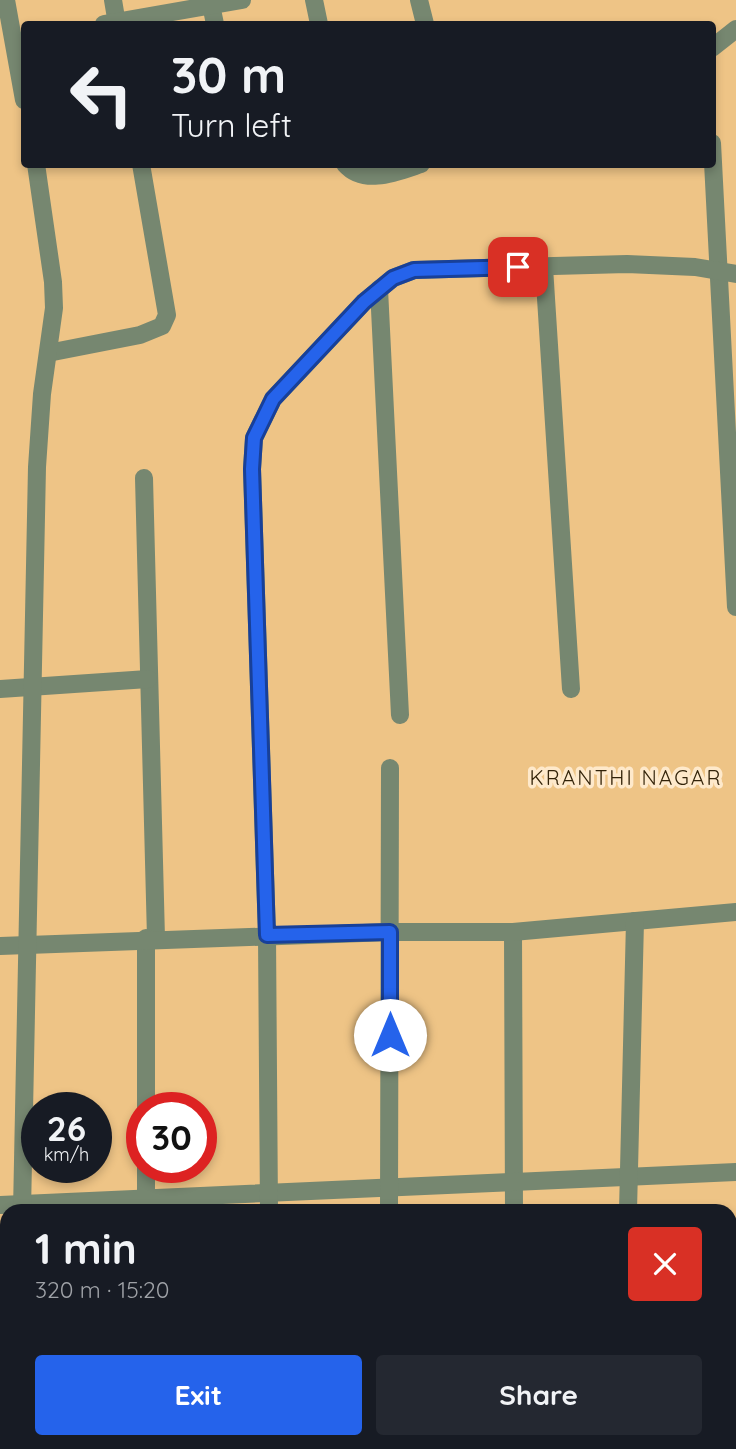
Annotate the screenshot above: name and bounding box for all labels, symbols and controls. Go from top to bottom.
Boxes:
text: 30 m [171,44,286,105]
icon: left [56,49,147,140]
text: Turn left [171,105,292,145]
pin [488,237,548,297]
icon: arrive [499,248,537,286]
district label: KRANTHI NAGAR [530,764,722,790]
position arrow [353,998,427,1072]
speed limit sign: 30 [126,1092,217,1183]
text: 26 [47,1106,86,1150]
text: km/h [44,1143,89,1166]
text: 1 min [35,1222,137,1275]
button: close [628,1227,702,1301]
text: 320 m · 15:20 [35,1275,170,1304]
button: Exit [35,1355,362,1435]
button: Share [376,1355,702,1435]

